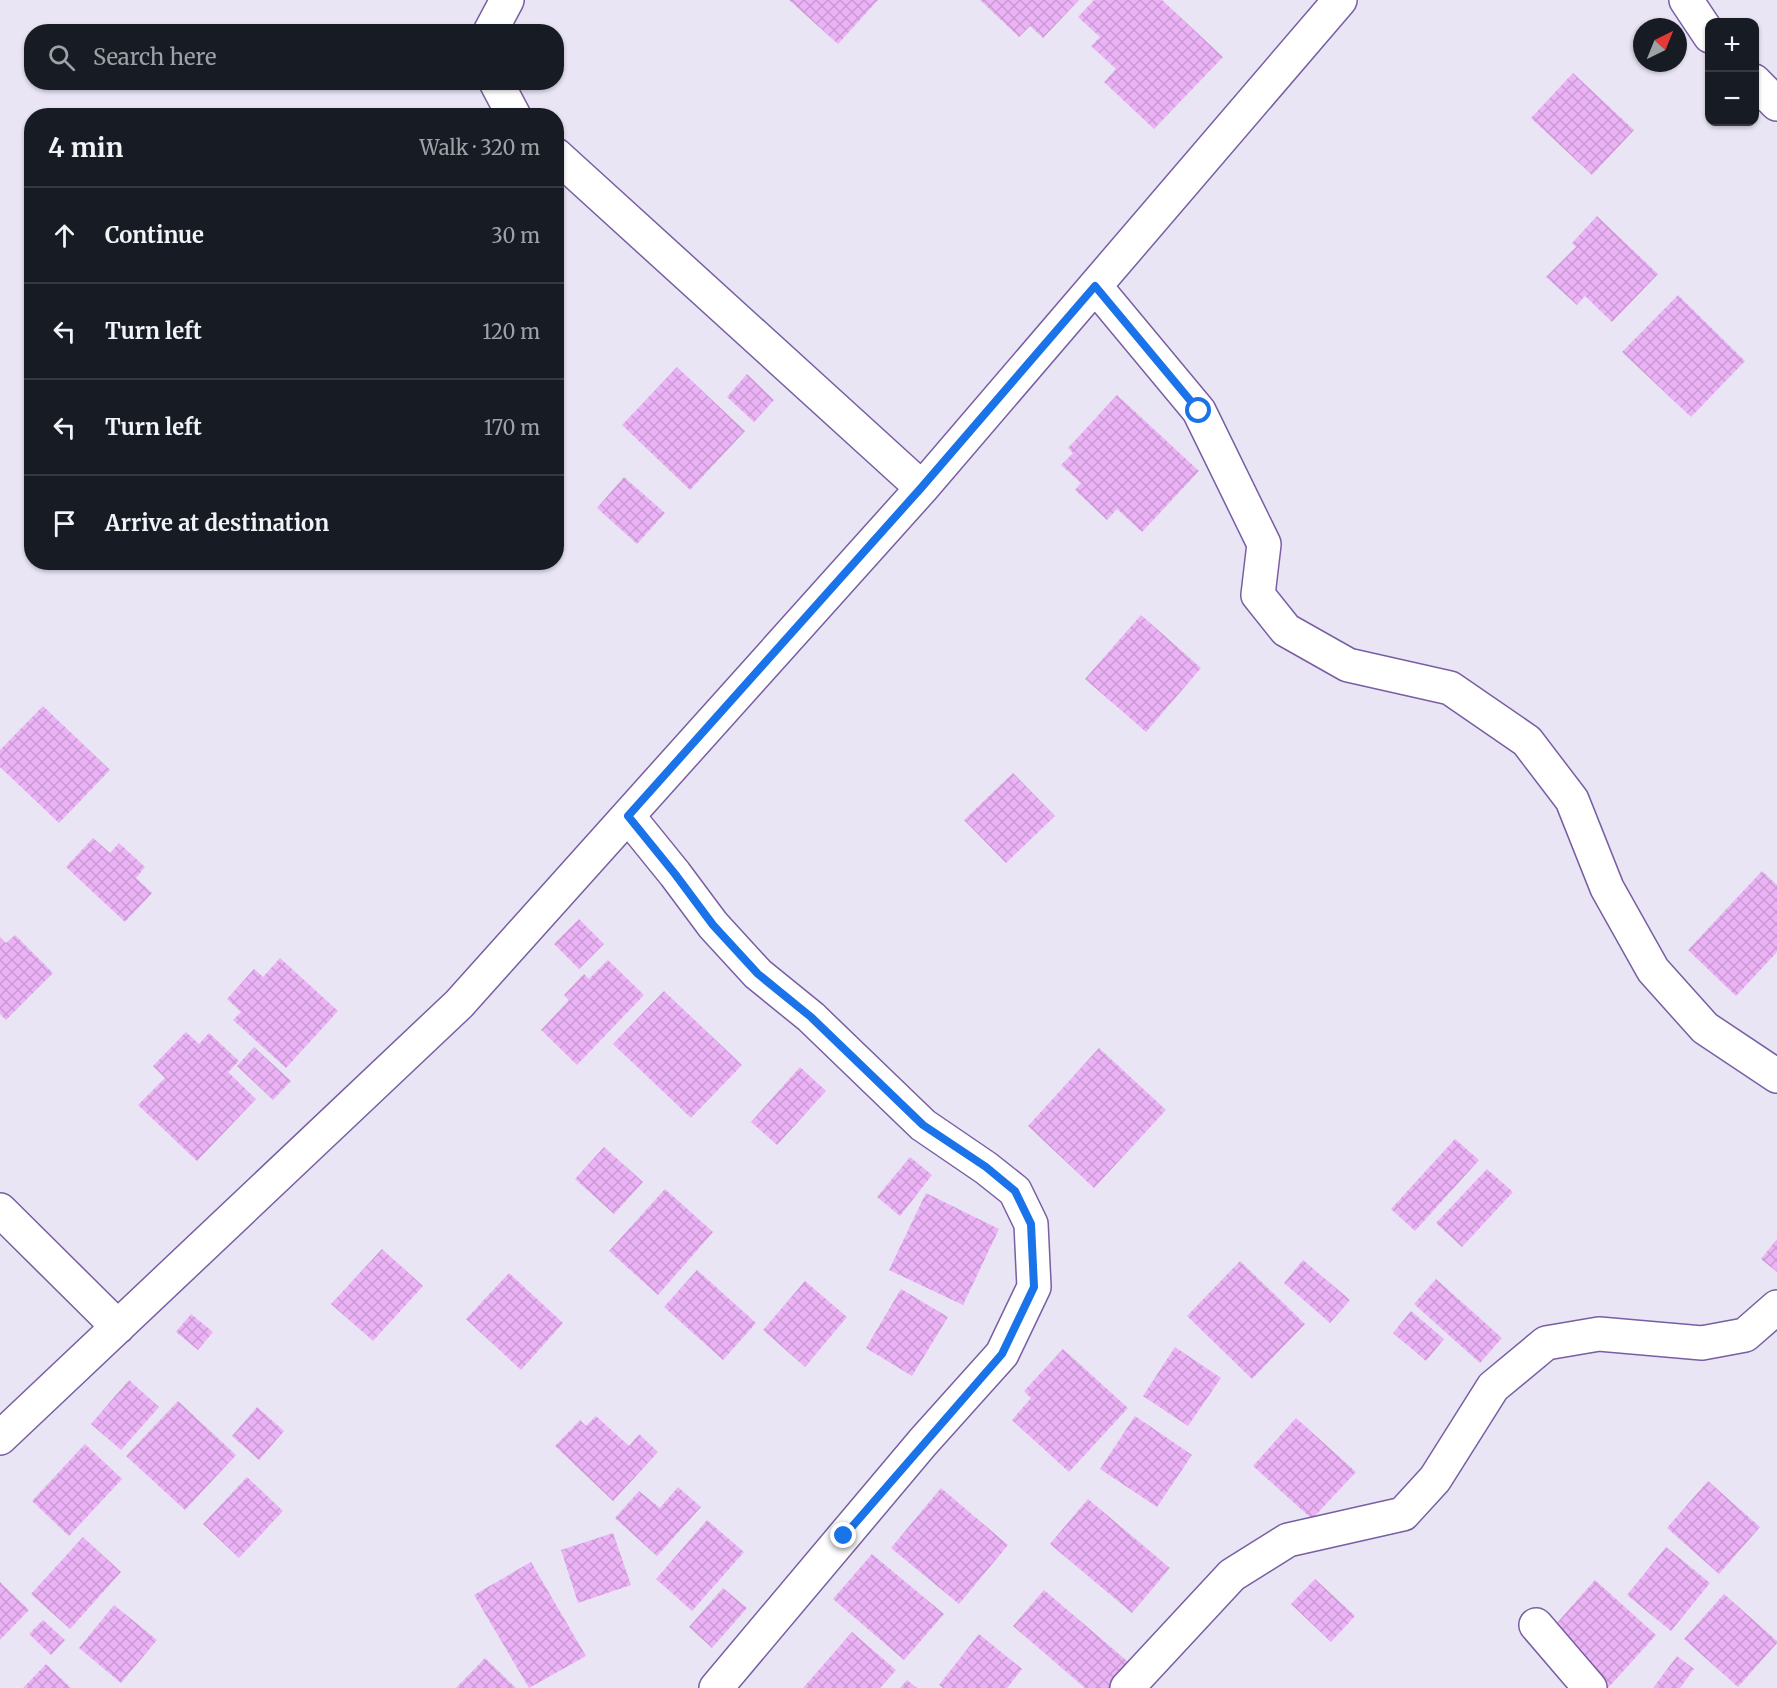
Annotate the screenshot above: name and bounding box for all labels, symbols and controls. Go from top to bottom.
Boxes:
north arrow [1633,18,1687,72]
map controls [1705,18,1759,126]
button: + [1705,18,1759,72]
search box [24,24,564,90]
icon: search [45,41,78,74]
text: Search here [93,43,216,71]
button: − [1705,72,1759,126]
text: 4 min [48,131,123,164]
text: Walk · 320 m [420,135,540,160]
icon: ahead [48,219,81,252]
text: Continue [105,221,204,249]
text: 30 m [491,223,540,248]
icon: left [48,315,81,348]
text: Turn left [105,317,202,345]
text: 120 m [482,319,540,344]
route start [1185,397,1211,423]
icon: left [48,411,81,444]
text: Turn left [105,413,202,441]
text: 170 m [484,415,540,440]
icon: arrive [48,507,81,540]
text: Arrive at destination [105,509,329,537]
route end [830,1522,856,1548]

